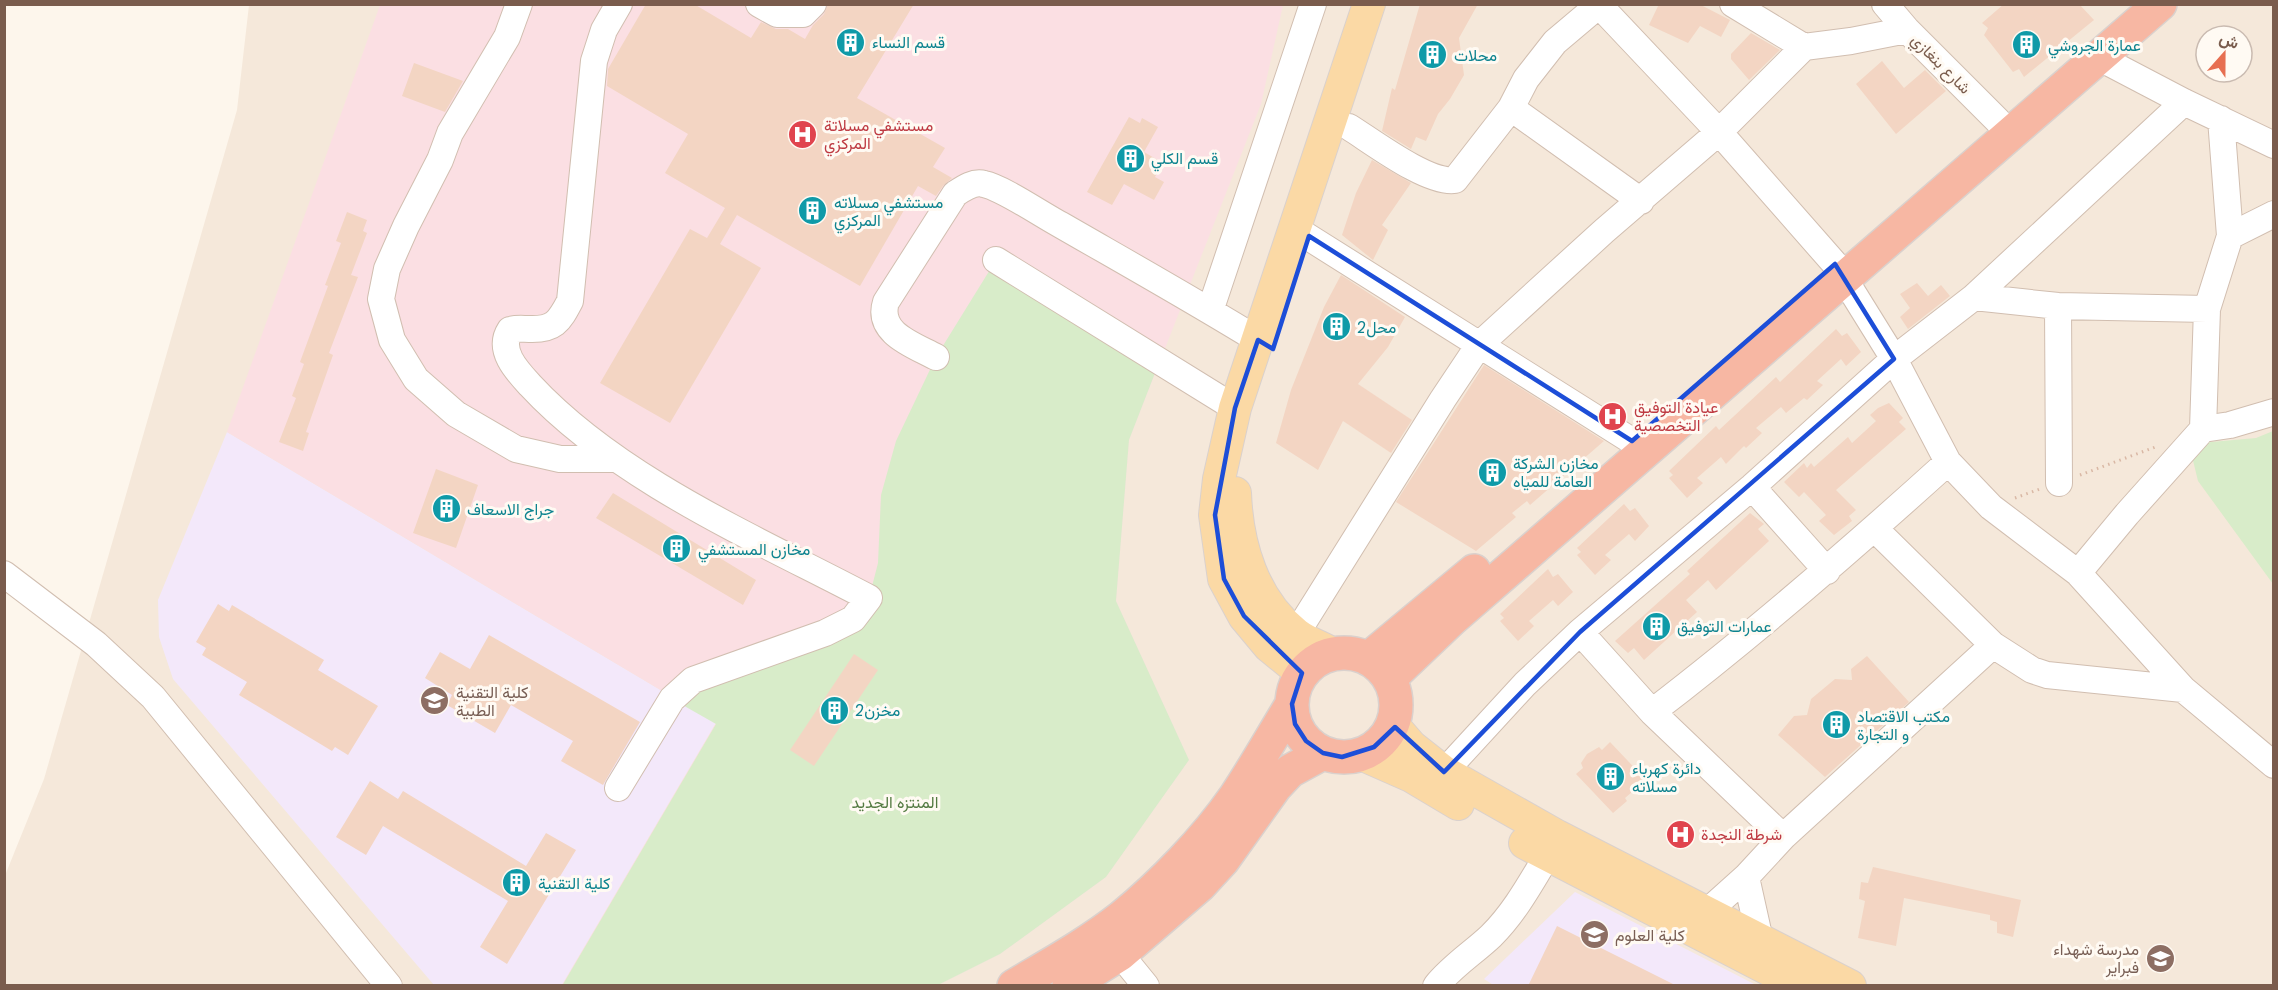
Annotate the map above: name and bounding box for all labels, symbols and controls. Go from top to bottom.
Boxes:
north arrow [2194,24,2254,84]
building icon: قسم النساء [835,26,867,58]
text: ش [2216,26,2242,55]
street label: شارع بنغازي [1904,29,1976,101]
building icon: عمارة الجروشي [2011,29,2043,61]
place label: قسم النساء [872,31,945,54]
place label: عمارة الجروشي [2048,34,2141,59]
building icon: محلات [1417,39,1449,71]
place label: محلات [1454,44,1497,67]
place label: مستشفي مسلاتة المركزي [824,114,933,157]
hospital icon: مستشفي مسلاتة المركزي [787,118,819,150]
building icon: قسم الكلي [1114,142,1146,174]
place label: قسم الكلي [1151,147,1218,172]
place label: مستشفي مسلاته المركزي [834,191,943,234]
building icon: مستشفي مسلاته المركزي [797,195,829,227]
building icon: محل2 [1320,311,1352,343]
place label: محل2 [1357,316,1396,339]
place label: عيادة التوفيق التخصصية [1634,396,1718,437]
hospital icon: عيادة التوفيق التخصصية [1597,400,1629,432]
place label: مخازن الشركة العامة للمياه [1513,452,1599,493]
building icon: مخازن الشركة العامة للمياه [1476,456,1508,488]
building icon: جراج الاسعاف [430,493,462,525]
place label: جراج الاسعاف [467,498,554,521]
building icon: مخازن المستشفي [661,533,693,565]
place label: مخازن المستشفي [698,538,810,563]
building icon: عمارات التوفيق [1640,610,1672,642]
place label: عمارات التوفيق [1677,615,1772,638]
place label: كلية التقنية الطبية [456,681,528,722]
school or university icon: كلية التقنية الطبية [419,685,451,717]
building icon: مخزن2 [818,694,850,726]
place label: مخزن2 [855,699,900,722]
place label: مكتب الاقتصاد و التجارة [1857,705,1950,746]
building icon: مكتب الاقتصاد و التجارة [1820,709,1852,741]
place label: دائرة كهرباء مسلاته [1632,757,1701,798]
building icon: دائرة كهرباء مسلاته [1595,761,1627,793]
park label: المنتزه الجديد [852,791,938,814]
hospital icon: شرطة النجدة [1664,818,1696,850]
place label: شرطة النجدة [1701,823,1782,846]
building icon: كلية التقنية [501,867,533,899]
place label: كلية التقنية [538,872,610,895]
school or university icon: كلية العلوم [1578,919,1610,951]
place label: كلية العلوم [1615,924,1685,947]
place label: مدرسة شهداء فبراير [2053,938,2139,979]
school or university icon: مدرسة شهداء فبراير [2144,942,2176,974]

